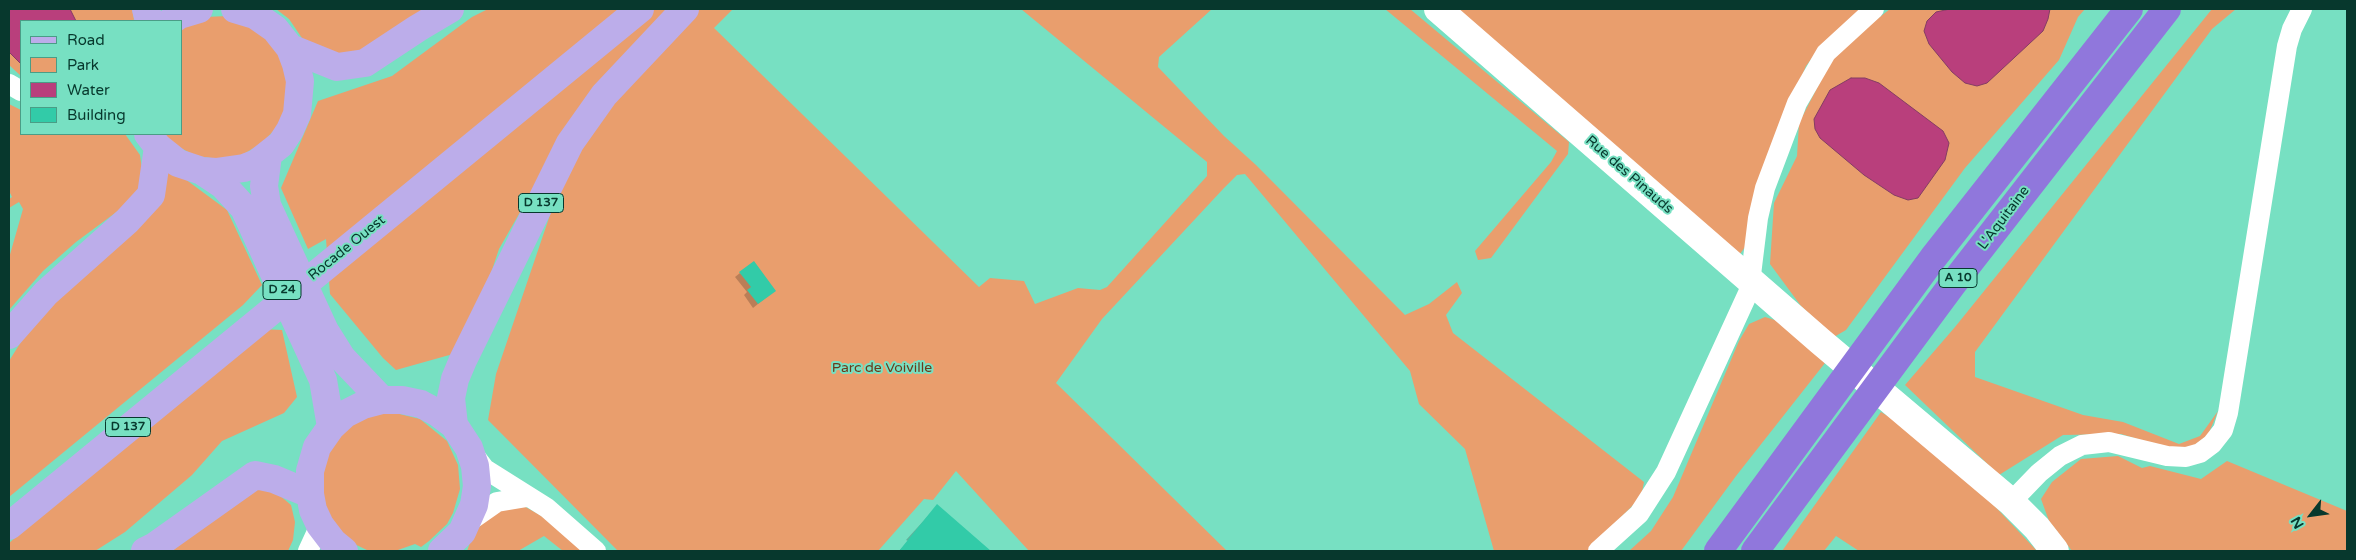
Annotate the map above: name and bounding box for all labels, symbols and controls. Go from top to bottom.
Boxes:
legend [20,20,182,135]
text: Road [67,31,105,49]
text: Park [67,56,99,74]
text: Water [67,81,110,99]
text: Building [67,106,126,124]
street label: Rue des Pinauds [1582,132,1676,218]
street label: L'Aquitaine [1975,183,2033,253]
road number: D 137 [518,194,564,212]
street label: Rocade Ouest [305,212,389,284]
road number: A 10 [1939,268,1977,288]
road number: D 24 [263,280,301,300]
park label: Parc de Voiville [832,360,932,376]
road number: D 137 [106,418,150,437]
north arrow [2286,490,2336,540]
text: N [2287,514,2308,532]

